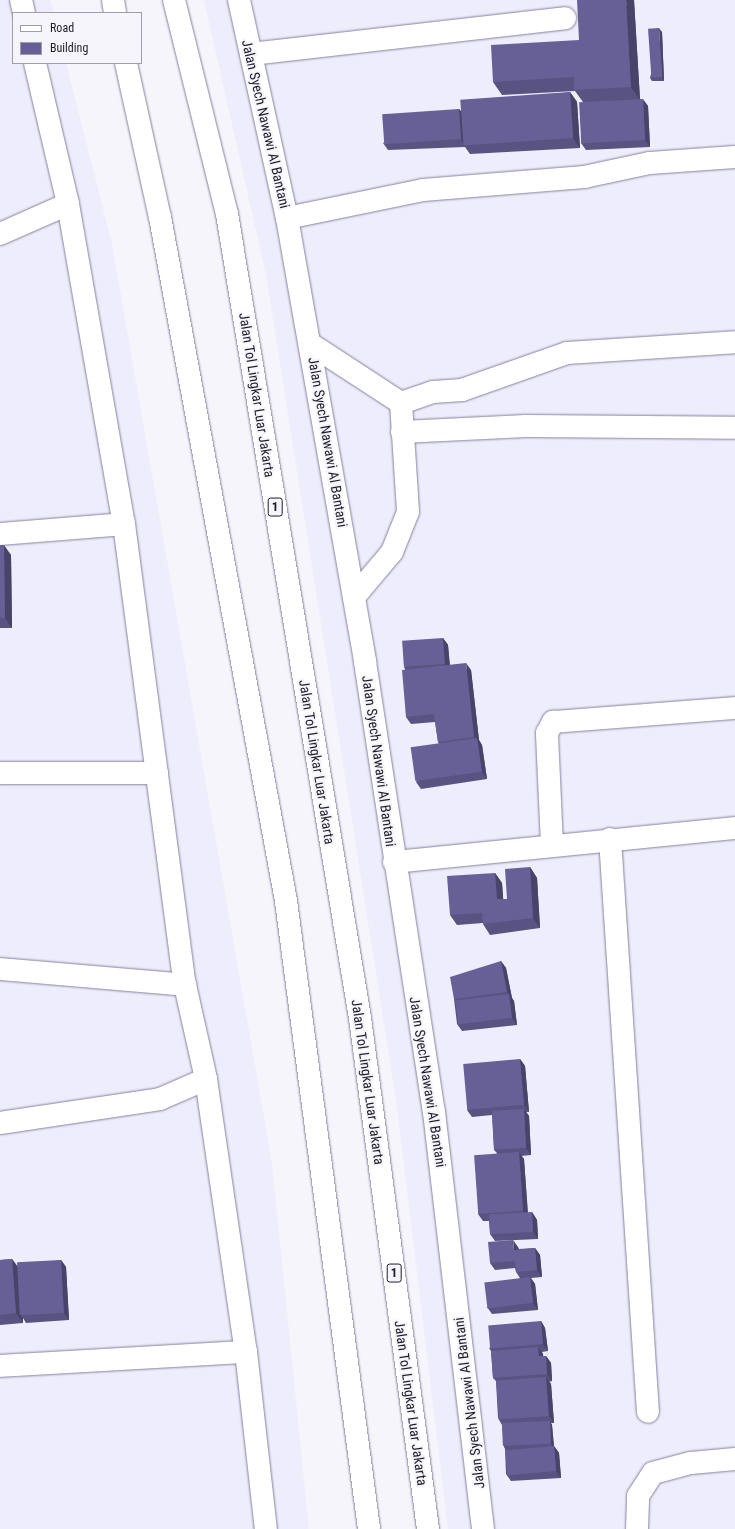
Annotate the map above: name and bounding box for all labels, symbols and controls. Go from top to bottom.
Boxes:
legend [12,12,142,64]
text: Road [50,21,74,35]
street label: Jalan Syech Nawawi Al Bantani [238,38,294,210]
text: Building [50,41,88,55]
street label: Jalan Tol Lingkar Luar Jakarta [236,311,278,479]
street label: Jalan Syech Nawawi Al Bantani [305,356,351,528]
road number: 1 [267,496,283,518]
street label: Jalan Syech Nawawi Al Bantani [359,674,399,848]
street label: Jalan Tol Lingkar Luar Jakarta [296,678,338,846]
street label: Jalan Syech Nawawi Al Bantani [406,995,450,1169]
street label: Jalan Tol Lingkar Luar Jakarta [348,998,388,1166]
road number: 1 [386,1262,402,1284]
street label: Jalan Syech Nawawi Al Bantani [450,1316,488,1490]
street label: Jalan Tol Lingkar Luar Jakarta [391,1319,431,1487]

